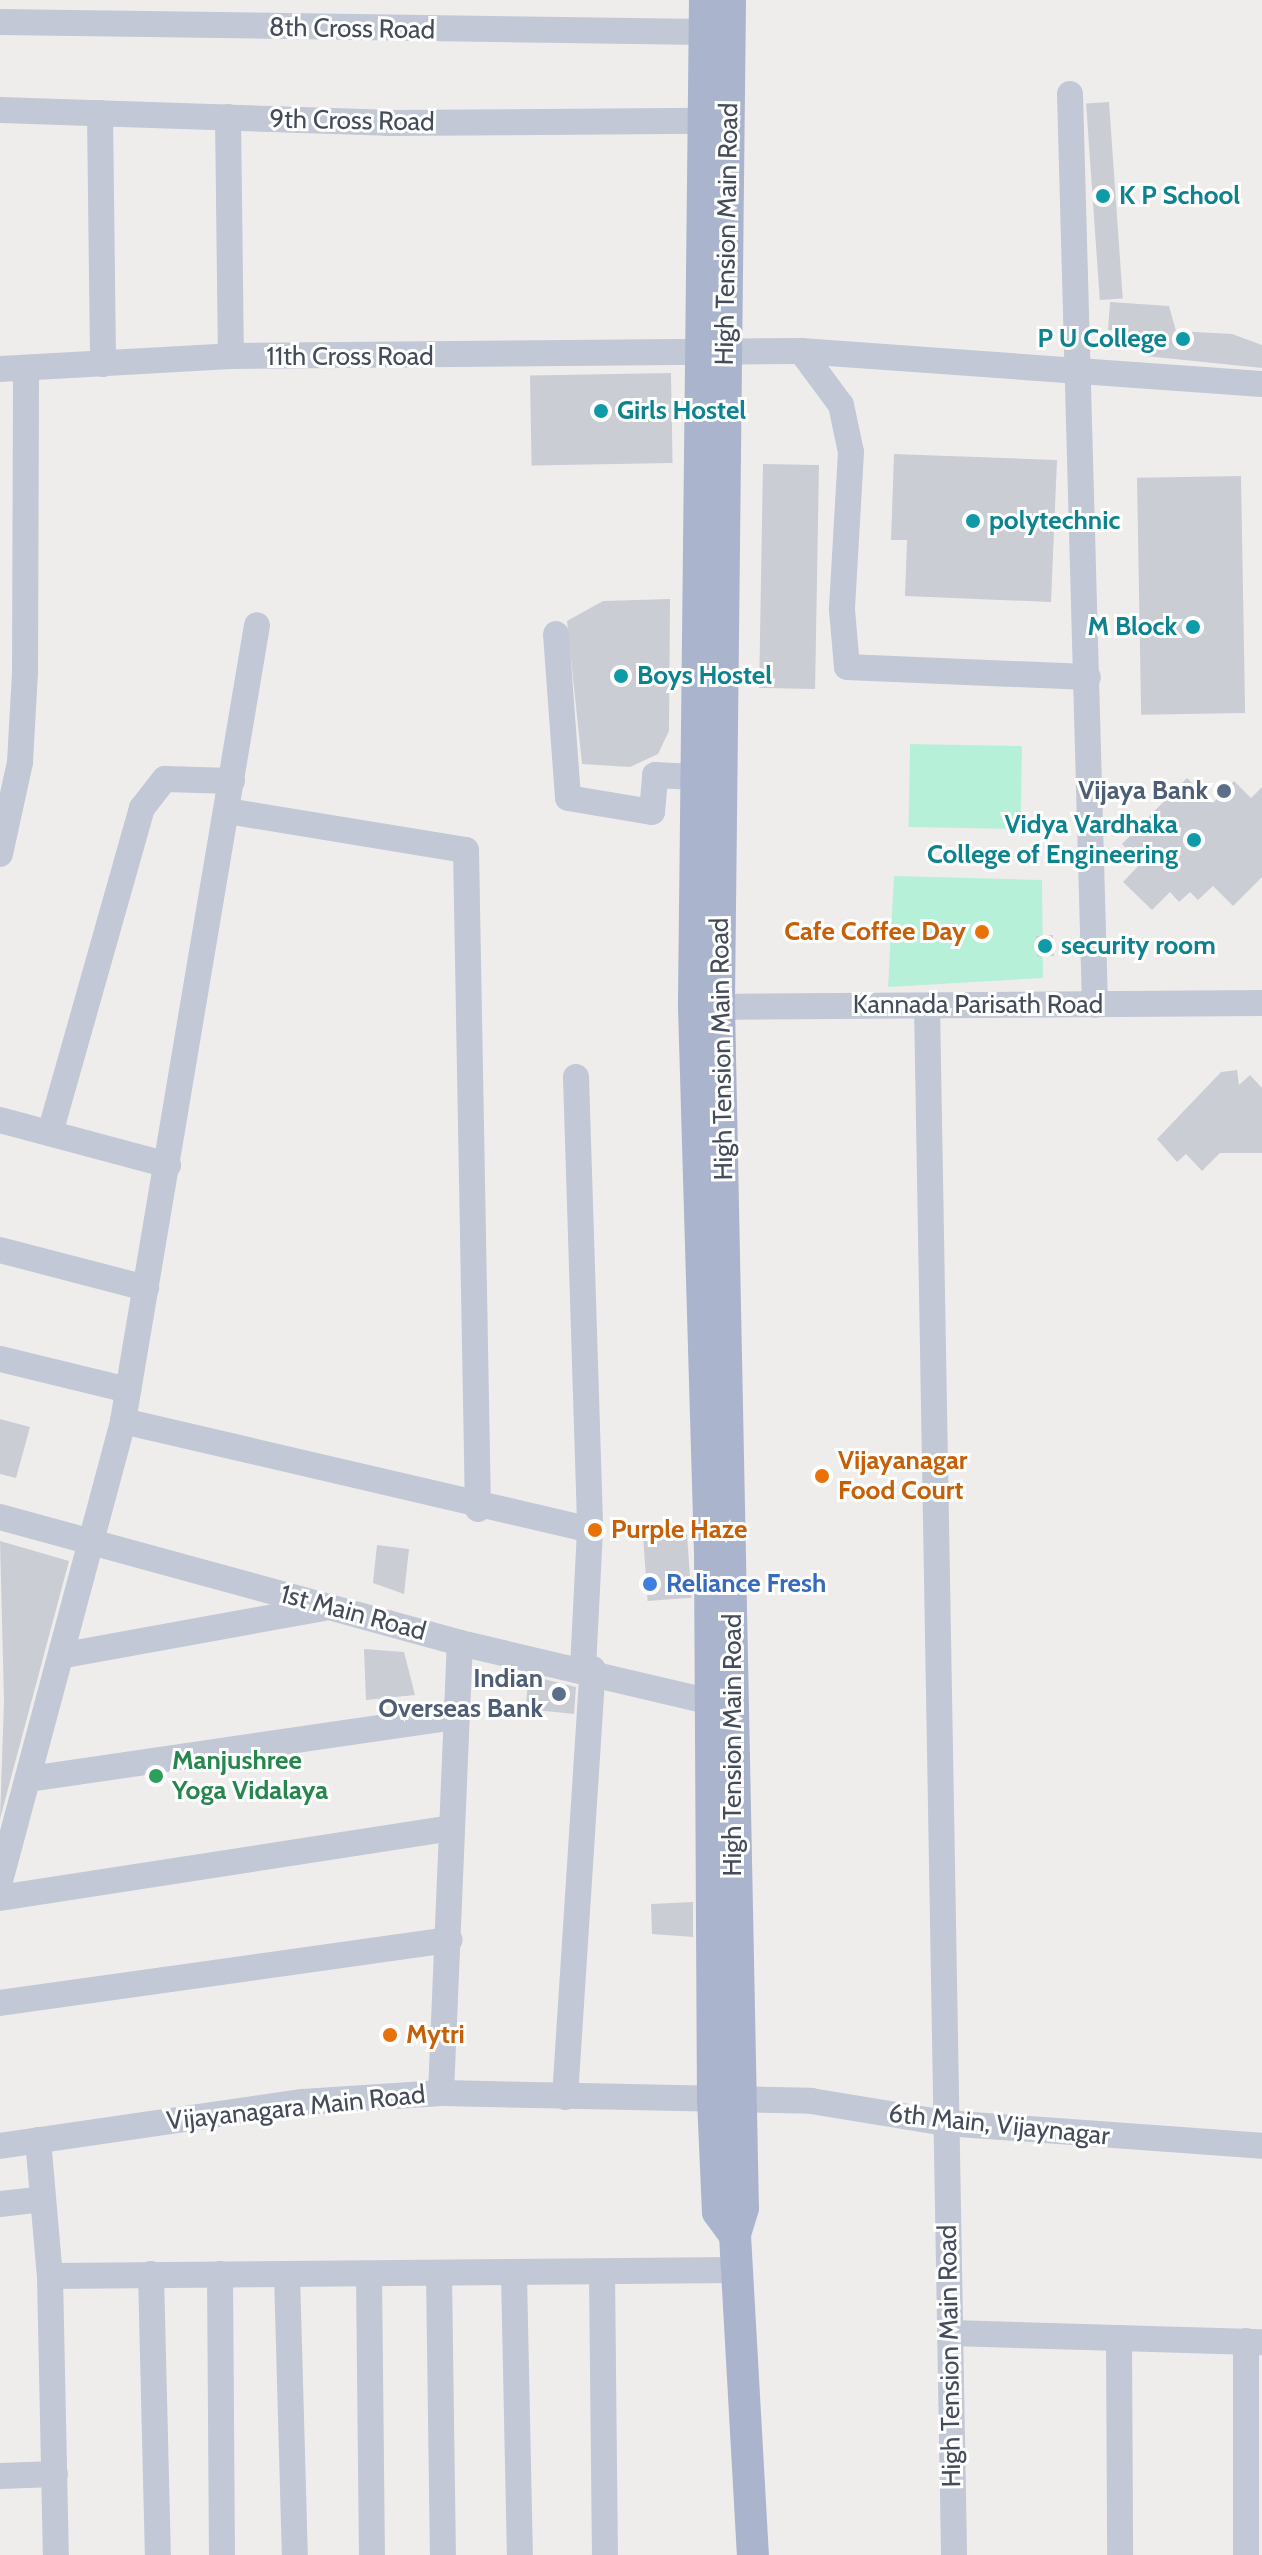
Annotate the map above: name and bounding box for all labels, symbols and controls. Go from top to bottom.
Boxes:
street label: 8th Cross Road [269,12,435,46]
street label: High Tension Main Road [709,102,745,366]
street label: 9th Cross Road [269,104,435,138]
place label: K P School [1119,180,1240,212]
marker: K P School [1094,187,1112,205]
place label: P U College [1037,323,1167,355]
marker: P U College [1174,330,1192,348]
street label: 11th Cross Road [266,341,434,373]
place label: Girls Hostel [617,395,746,427]
marker: Girls Hostel [592,402,610,420]
place label: polytechnic [989,505,1120,537]
marker: polytechnic [964,512,982,530]
place label: M Block [1087,611,1177,643]
marker: M Block [1184,618,1202,636]
place label: Boys Hostel [637,660,772,692]
marker: Boys Hostel [612,667,630,685]
place label: Vijaya Bank [1078,775,1208,807]
marker: Vijaya Bank [1215,782,1233,800]
place label: Vidya Vardhaka College of Engineering [927,809,1178,870]
marker: Vidya Vardhaka College of Engineering [1185,831,1203,849]
place label: Cafe Coffee Day [784,916,966,948]
street label: High Tension Main Road [704,917,740,1181]
marker: Cafe Coffee Day [973,923,991,941]
place label: security room [1061,930,1216,962]
marker: security room [1036,937,1054,955]
street label: Kannada Parisath Road [853,989,1103,1021]
place label: Vijayanagar Food Court [838,1445,967,1506]
marker: Vijayanagar Food Court [813,1467,831,1485]
place label: Purple Haze [611,1514,747,1546]
marker: Purple Haze [586,1521,604,1539]
place label: Reliance Fresh [666,1568,826,1600]
marker: Reliance Fresh [641,1575,659,1593]
street label: 1st Main Road [277,1579,429,1647]
street label: High Tension Main Road [717,1614,749,1876]
place label: Indian Overseas Bank [378,1663,543,1724]
marker: Indian Overseas Bank [550,1685,568,1703]
place label: Manjushree Yoga Vidalaya [172,1745,328,1806]
marker: Manjushree Yoga Vidalaya [147,1767,165,1785]
place label: Mytri [406,2019,465,2051]
marker: Mytri [381,2026,399,2044]
street label: Vijayanagara Main Road [165,2079,427,2137]
street label: 6th Main, Vijaynagar [887,2098,1111,2152]
street label: High Tension Main Road [932,2224,968,2488]

